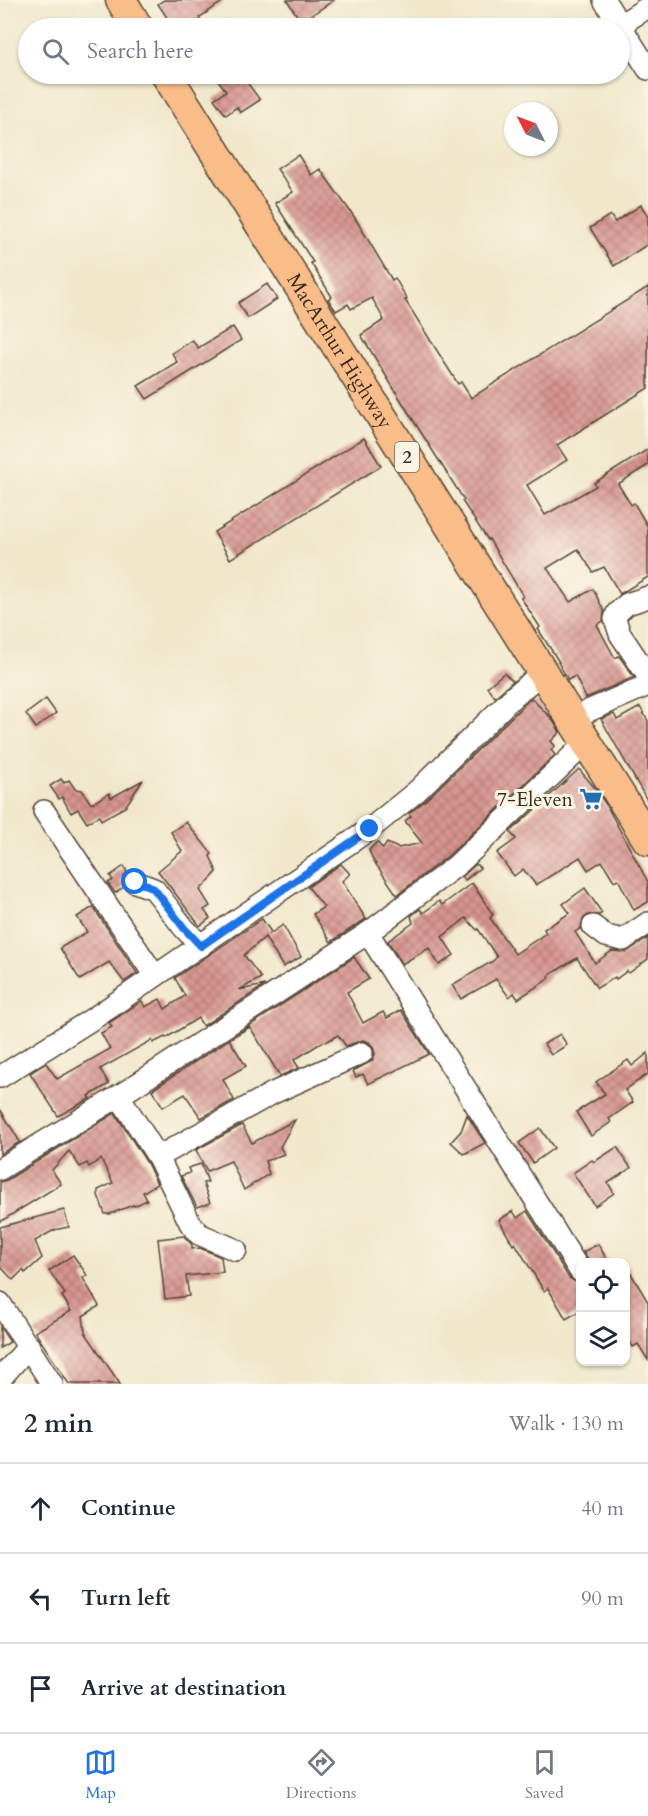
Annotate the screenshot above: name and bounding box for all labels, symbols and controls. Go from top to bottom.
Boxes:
search box [18,18,630,84]
icon: search [39,35,72,68]
text: Search here [87,36,194,66]
north arrow [504,102,558,156]
street label: MacArthur Highway [281,268,399,434]
road number: 2 [395,442,419,472]
place label: 7-Eleven [497,786,574,813]
supermarket icon: 7-Eleven [578,786,604,812]
route end [356,815,382,841]
route start [121,868,147,894]
map controls [576,1258,630,1366]
button: locate [576,1258,630,1312]
button: layers [576,1312,630,1366]
text: 2 min [24,1406,93,1441]
text: Walk · 130 m [509,1410,624,1437]
icon: ahead [24,1492,57,1525]
text: Continue [81,1493,176,1523]
text: 40 m [581,1495,624,1522]
icon: left [24,1582,57,1615]
text: Turn left [81,1583,170,1613]
text: 90 m [581,1585,624,1612]
icon: arrive [24,1672,57,1705]
text: Arrive at destination [81,1673,286,1703]
tab: Map [84,1746,117,1804]
tab: Directions [286,1746,356,1804]
tab: Saved [525,1746,564,1804]

